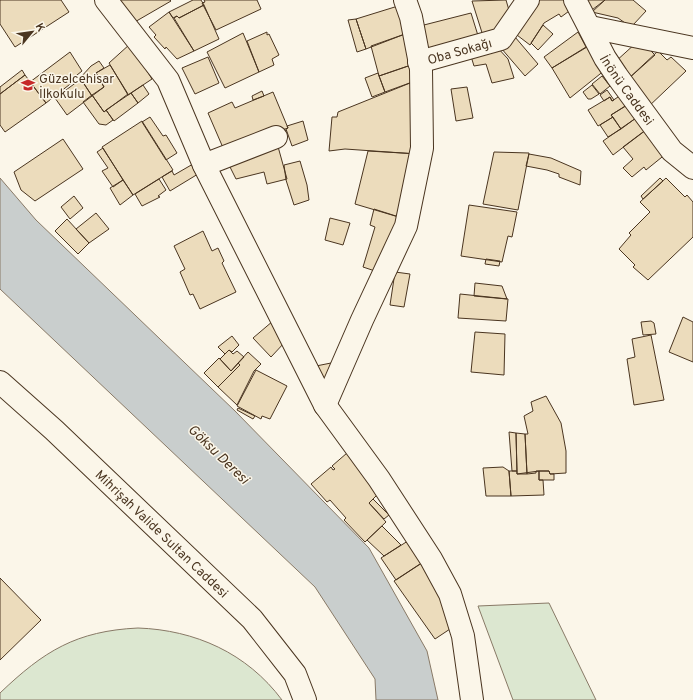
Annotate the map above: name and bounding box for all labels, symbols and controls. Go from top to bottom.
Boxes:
north arrow [12,12,52,52]
text: K [32,21,48,35]
street label: Oba Sokağı [426,36,494,69]
street label: İnönü Caddesi [595,52,656,129]
place label: Güzelcehisar İlkokulu [39,72,114,103]
school or university icon: Güzelcehisar İlkokulu [20,77,36,93]
water label: Göksu Deresi [184,422,253,490]
street label: Mihrişah Valide Sultan Caddesi [91,468,231,602]

